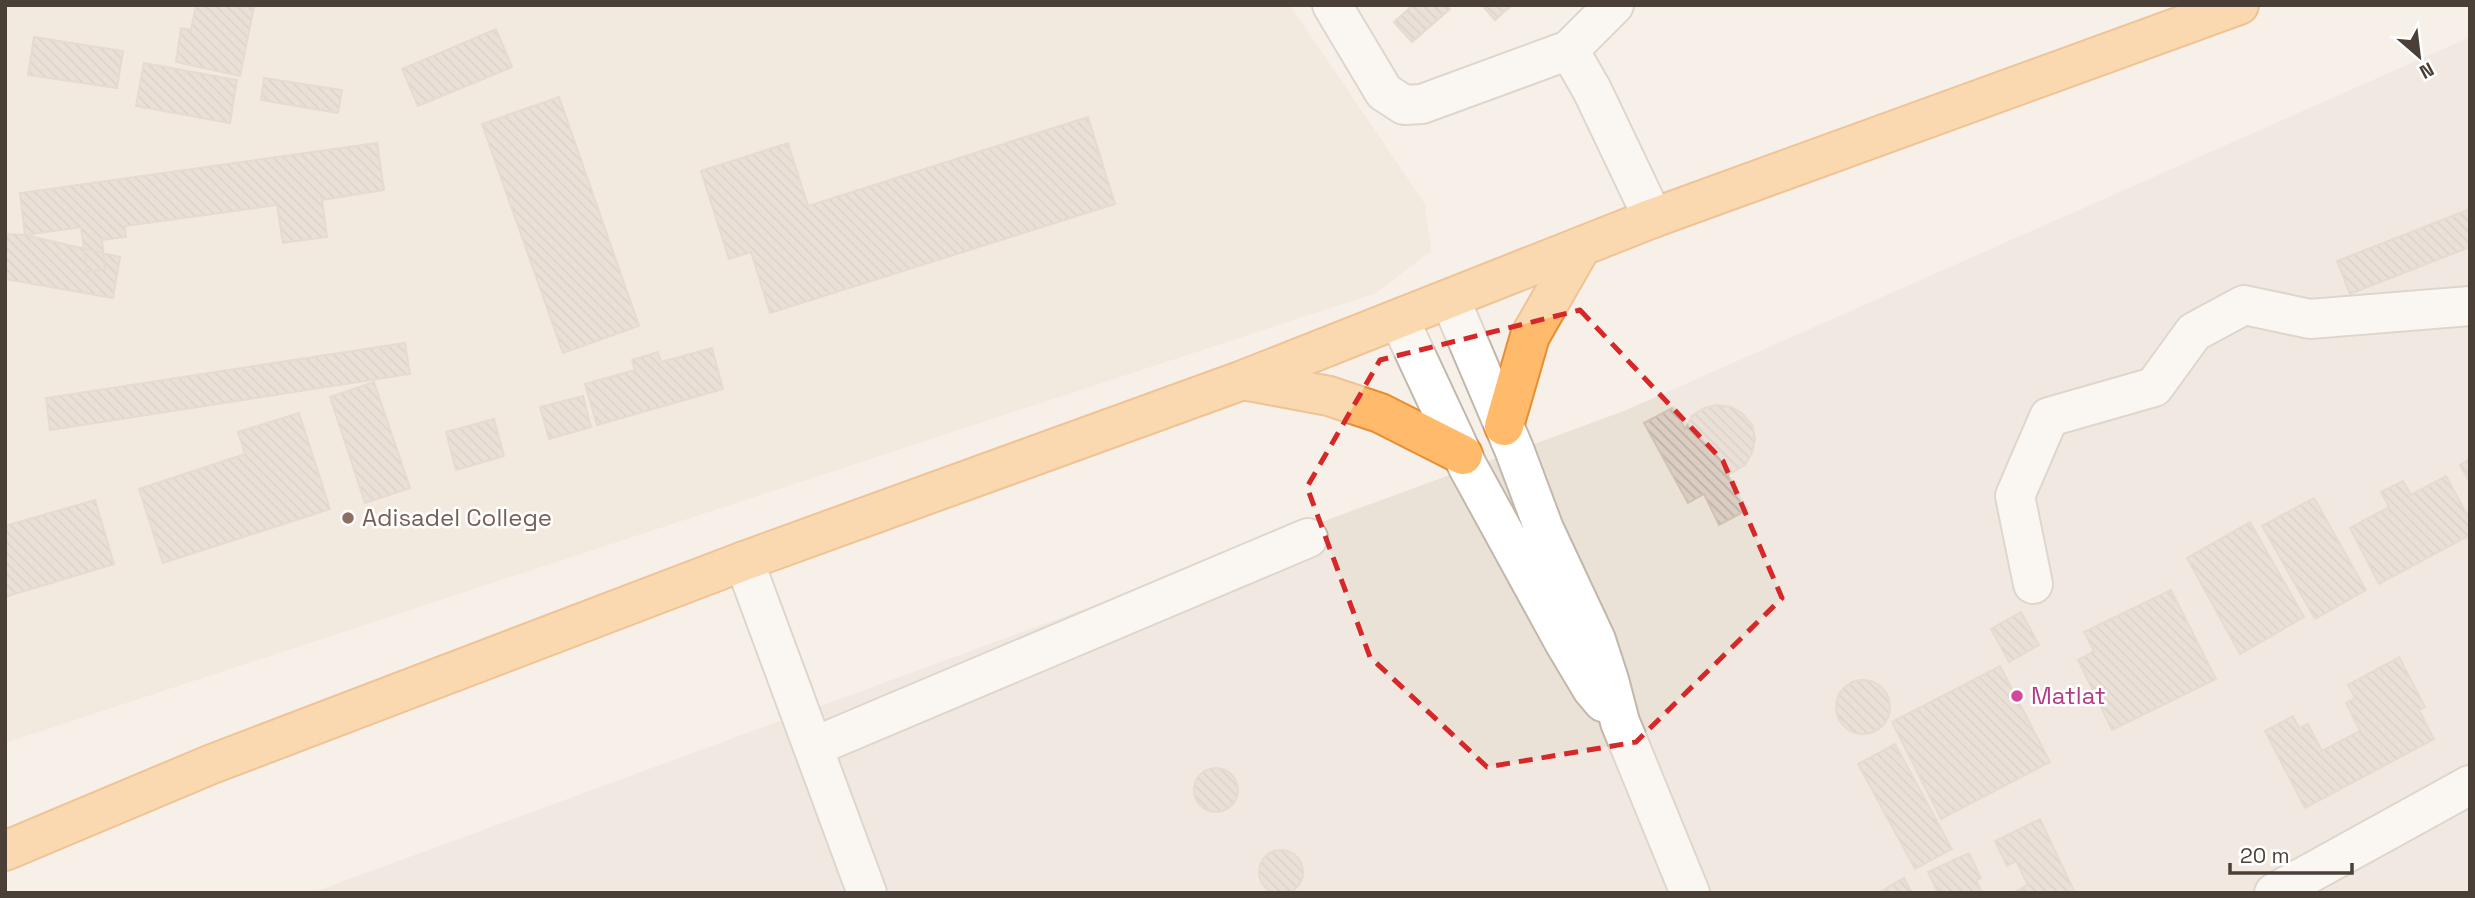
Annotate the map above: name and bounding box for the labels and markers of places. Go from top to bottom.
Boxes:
place label: Adisadel College [362,502,552,533]
marker: Adisadel College [340,510,356,526]
place label: Matlat [2031,680,2106,711]
marker: Matlat [2009,688,2025,704]

